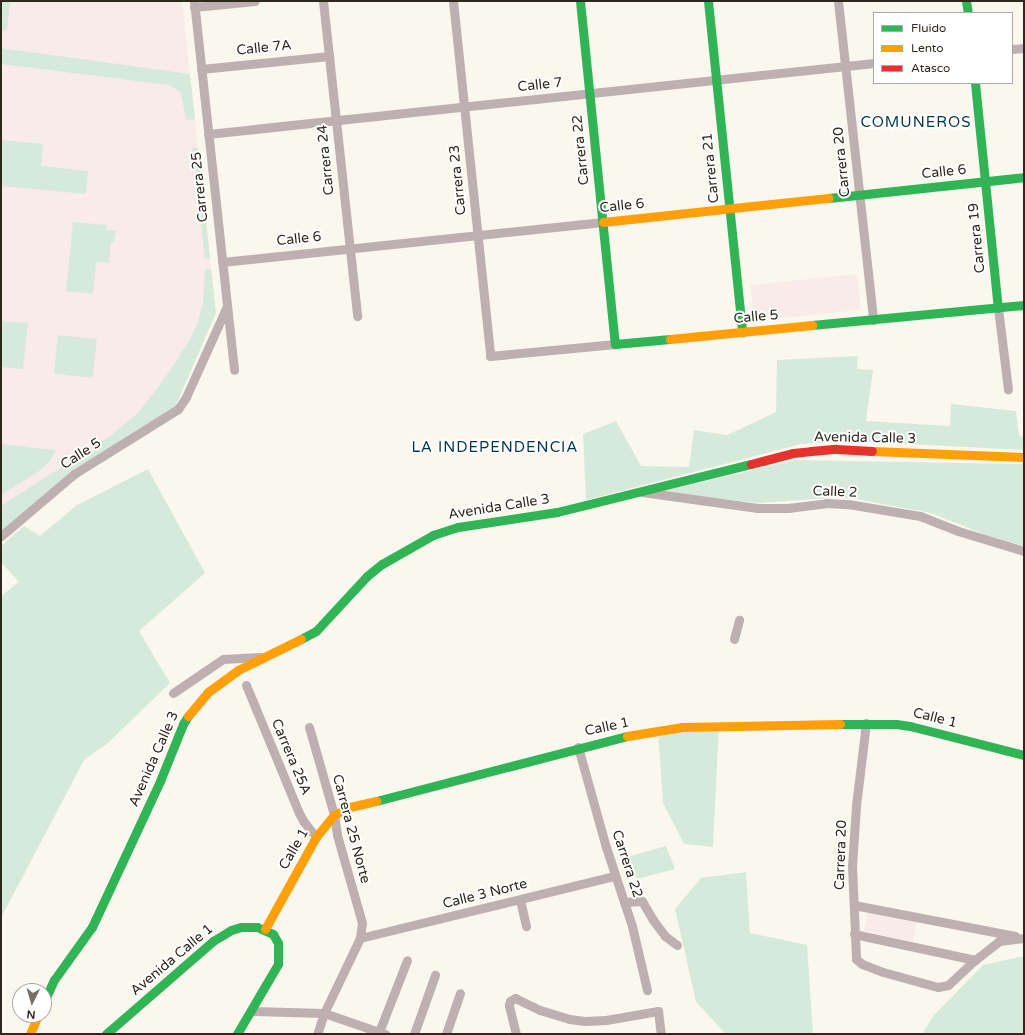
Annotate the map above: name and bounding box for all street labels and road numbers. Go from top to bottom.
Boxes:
street label: Calle 7A [236,37,292,59]
street label: Calle 7 [517,74,563,96]
street label: Carrera 22 [569,114,593,186]
street label: Carrera 24 [314,124,338,196]
street label: Carrera 20 [830,126,854,198]
street label: Carrera 21 [699,132,723,204]
street label: Carrera 23 [446,144,470,216]
street label: Carrera 25 [188,151,212,223]
street label: Calle 6 [921,161,967,183]
street label: Calle 6 [599,195,645,217]
street label: Carrera 19 [965,202,989,274]
street label: Calle 6 [276,228,322,250]
street label: Calle 5 [733,307,779,327]
street label: Avenida Calle 3 [814,429,916,447]
street label: Calle 5 [58,435,104,473]
street label: Calle 2 [812,483,858,501]
street label: Avenida Calle 3 [447,491,551,523]
street label: Calle 1 [911,704,959,732]
street label: Avenida Calle 3 [125,709,183,809]
street label: Calle 1 [583,714,631,740]
street label: Carrera 25A [267,716,315,798]
street label: Carrera 25 Norte [328,773,374,885]
street label: Carrera 20 [831,819,851,891]
street label: Calle 1 [275,825,313,873]
street label: Carrera 22 [608,828,646,900]
street label: Calle 3 Norte [441,875,529,913]
street label: Avenida Calle 1 [127,921,217,999]

